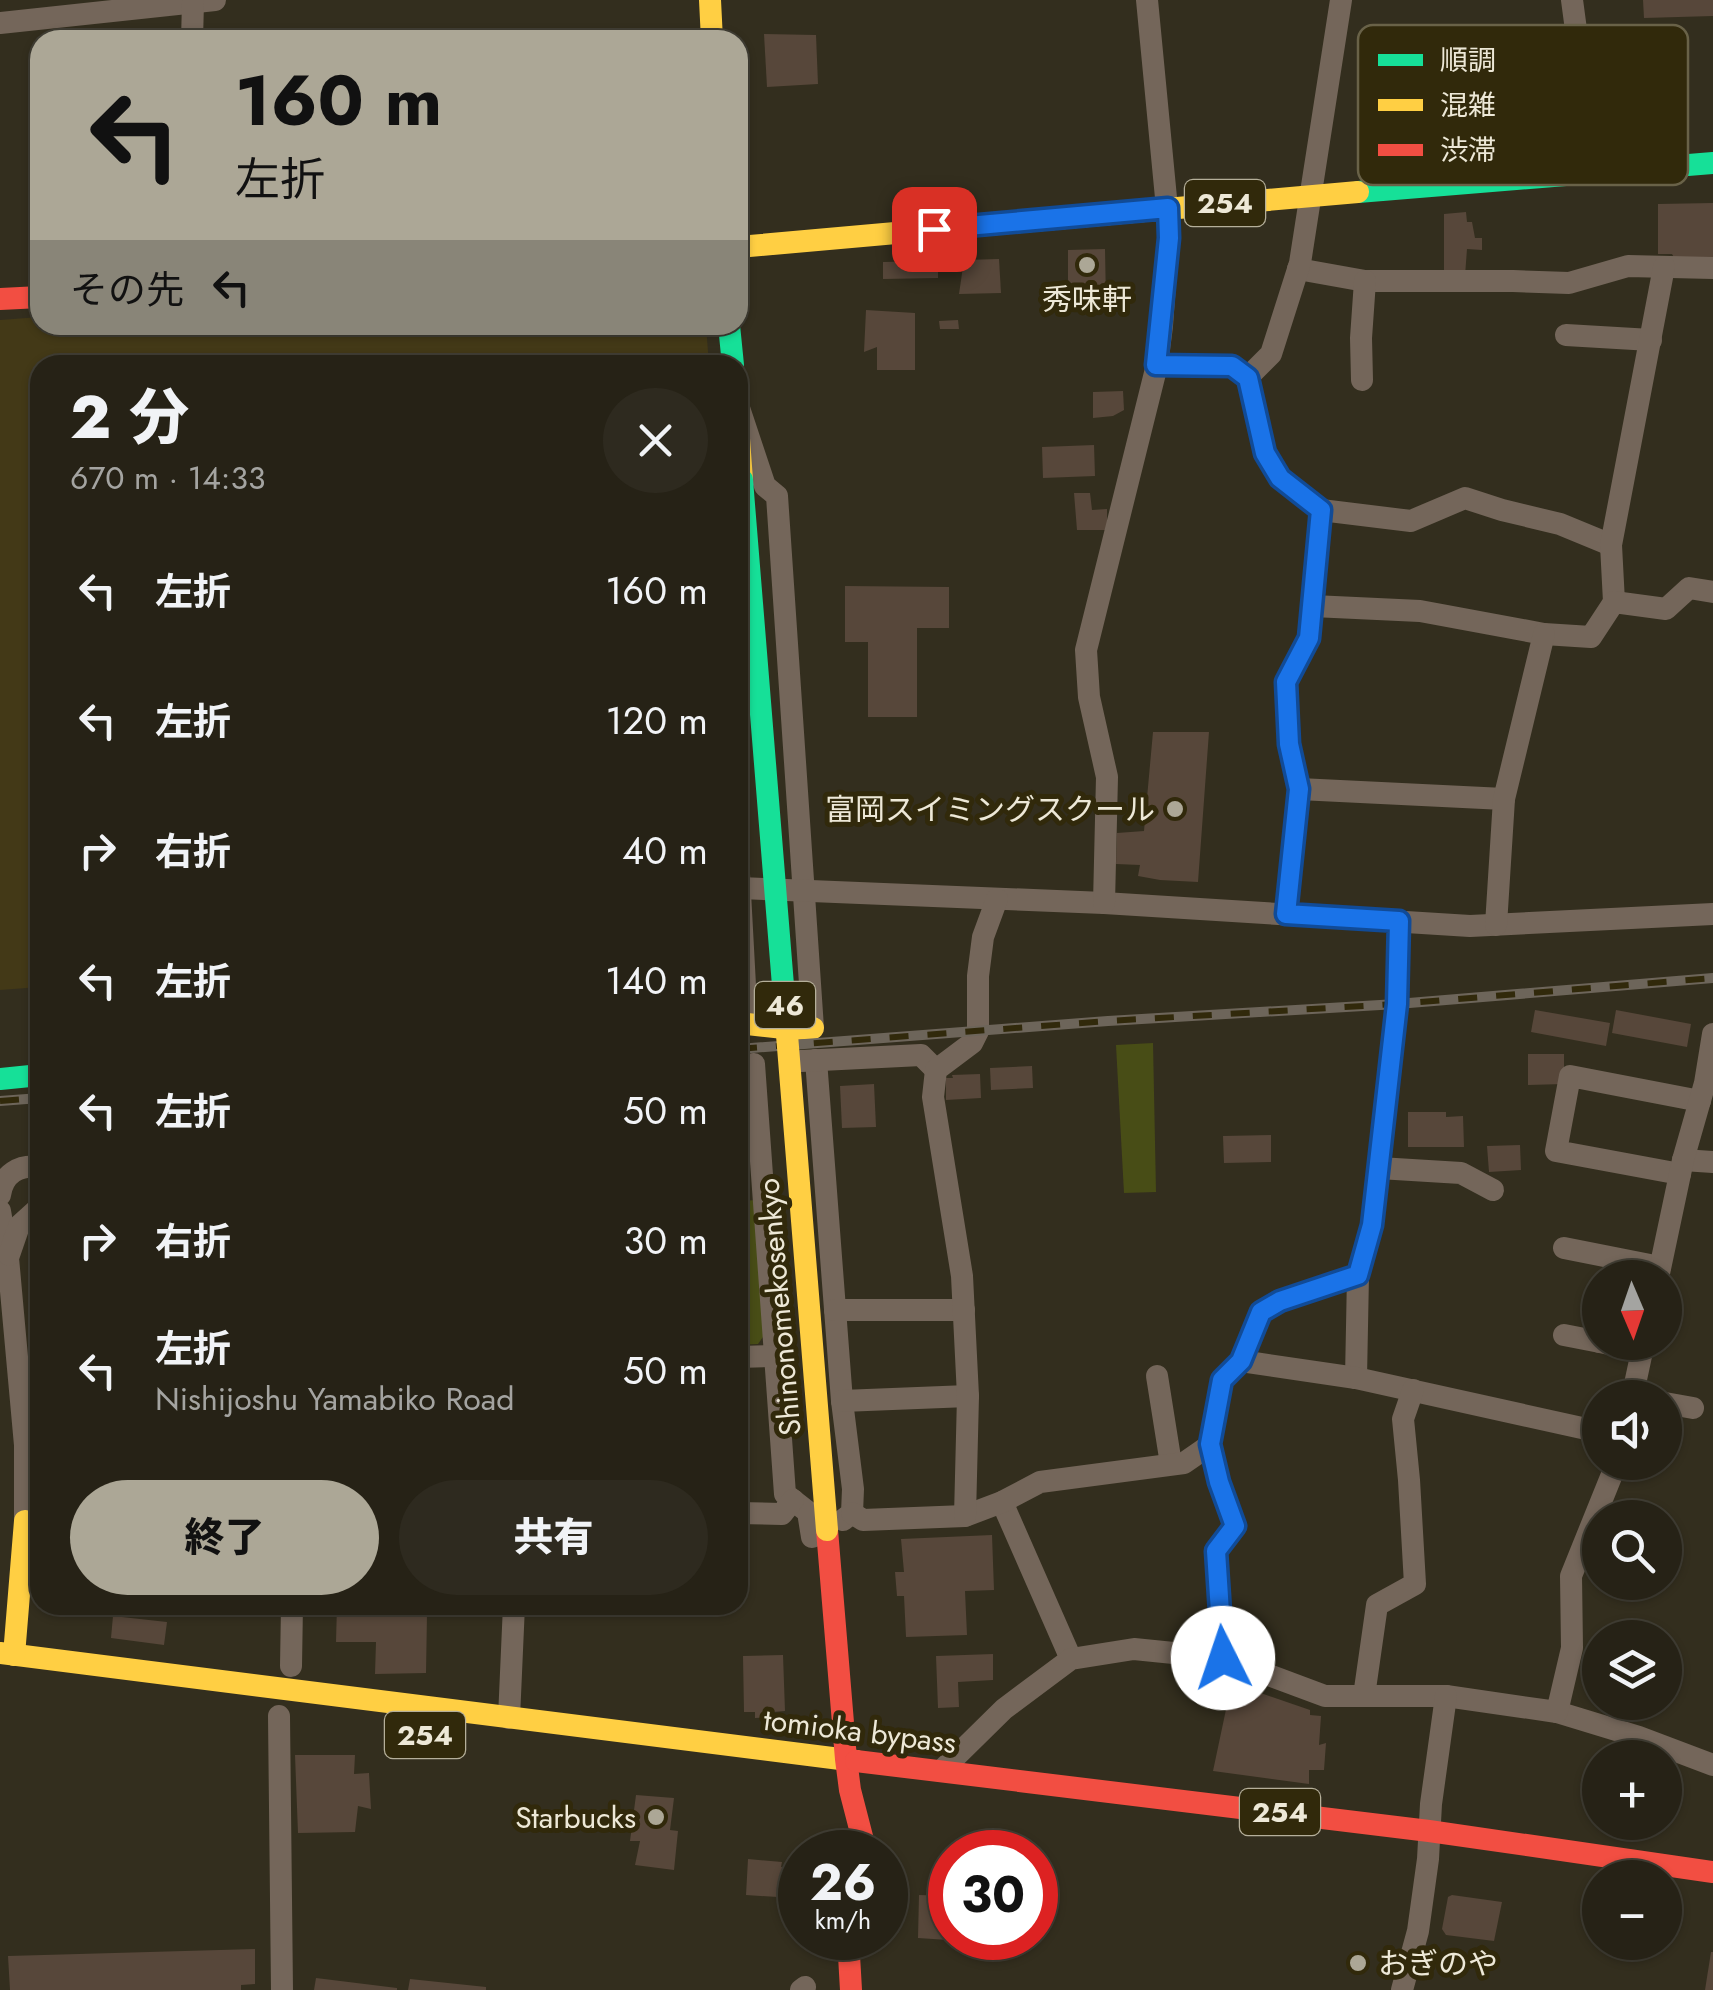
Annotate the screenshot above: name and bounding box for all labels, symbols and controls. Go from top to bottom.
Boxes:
legend [1358,25,1688,185]
text: 順調 [1440,40,1496,81]
text: 160 m [235,50,442,151]
icon: left [70,70,200,200]
text: 混雑 [1440,85,1496,126]
text: 渋滞 [1440,130,1496,171]
text: 左折 [235,147,325,212]
road number: 254 [1185,180,1265,226]
pin [892,187,977,272]
icon: arrive [907,202,962,257]
marker: 秀味軒 [1076,254,1098,276]
icon: left [204,260,259,315]
text: その先 [70,262,184,317]
place label: 秀味軒 [1042,278,1132,321]
text: 2 分 [70,374,189,461]
button: close [603,388,708,493]
text: 670 m · 14:33 [70,455,265,501]
icon: left [70,563,125,618]
text: 160 m [605,563,708,618]
text: 左折 [155,564,231,619]
icon: left [70,693,125,748]
text: 120 m [605,693,708,748]
text: 左折 [155,694,231,749]
place label: 富岡スイミングスクール [825,788,1155,831]
marker: 富岡スイミングスクール [1164,798,1186,820]
icon: right [70,823,125,878]
text: 40 m [622,823,708,878]
text: 右折 [155,824,231,879]
icon: left [70,953,125,1008]
text: 140 m [605,953,708,1008]
text: 左折 [155,954,231,1009]
road number: 46 [755,982,815,1028]
icon: left [70,1083,125,1138]
text: 50 m [623,1083,708,1138]
text: 左折 [155,1084,231,1139]
street label: Shinonomekosenkyo [746,1176,812,1438]
icon: right [70,1213,125,1268]
text: 30 m [623,1213,708,1268]
text: 右折 [155,1214,231,1269]
north arrow [1582,1260,1682,1360]
map controls [1582,1260,1682,1960]
text: 左折 [155,1321,231,1376]
icon: left [70,1343,125,1398]
text: 50 m [623,1343,708,1398]
text: Nishijoshu Yamabiko Road [155,1376,514,1422]
button: sound [1582,1380,1682,1480]
button: 終了 [70,1480,379,1595]
button: 共有 [399,1480,708,1595]
button: search [1582,1500,1682,1600]
position arrow [1171,1606,1275,1710]
button: layers [1582,1620,1682,1720]
street label: tomioka bypass [761,1698,959,1764]
road number: 254 [385,1712,465,1758]
button: + [1582,1740,1682,1840]
road number: 254 [1240,1789,1320,1835]
place label: Starbucks [515,1796,636,1839]
marker: Starbucks [645,1806,667,1828]
speed limit sign: 30 [928,1830,1058,1960]
text: 26 [810,1846,876,1919]
button: − [1582,1860,1682,1960]
text: km/h [815,1902,871,1938]
place label: おぎのや [1378,1942,1498,1985]
marker: おぎのや [1347,1952,1369,1974]

